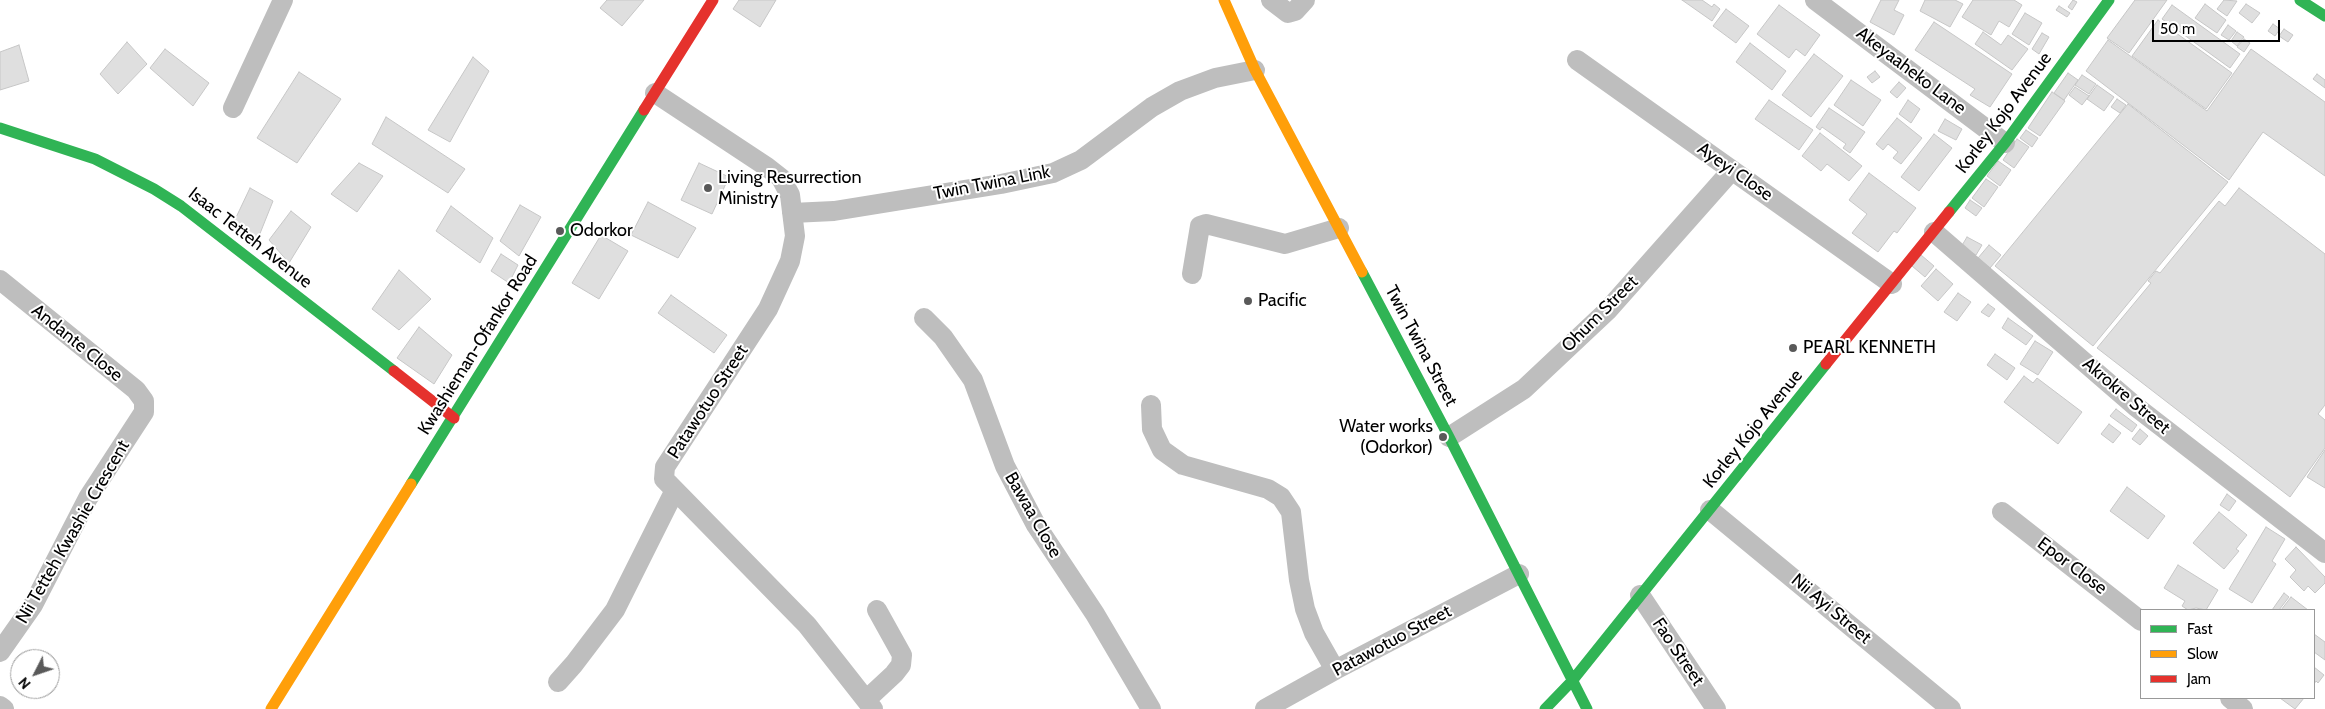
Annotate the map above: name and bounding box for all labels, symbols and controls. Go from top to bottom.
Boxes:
scale bar [2155,10,2282,42]
text: 50 m [2160,20,2195,38]
street label: Akeyaaheko Lane [1852,23,1970,119]
street label: Korley Kojo Avenue [1951,48,2057,178]
street label: Ayeyi Close [1693,138,1777,206]
street label: Twin Twina Link [932,161,1052,205]
place label: Living Resurrection Ministry [718,167,862,210]
marker: Living Resurrection Ministry [702,182,714,194]
street label: Isaac Tetteh Avenue [184,183,316,293]
place label: Odorkor [570,220,633,242]
marker: Odorkor [554,225,566,237]
street label: Kwashieman-Ofankor Road [414,251,542,439]
street label: Ohum Street [1557,271,1643,357]
street label: Twin Twina Street [1380,282,1462,410]
place label: Pacific [1258,290,1307,312]
marker: Pacific [1242,295,1254,307]
street label: Andante Close [27,300,127,386]
place label: PEARL KENNETH [1803,337,1936,359]
street label: Patawotuo Street [663,341,753,463]
marker: PEARL KENNETH [1787,342,1799,354]
street label: Akrokre Street [2078,353,2174,439]
street label: Korley Kojo Avenue [1699,366,1807,492]
place label: Water works (Odorkor) [1339,416,1433,458]
marker: Water works (Odorkor) [1437,431,1449,443]
street label: Nii Tetteh Kwashie Crescent [12,436,134,628]
street label: Bawaa Close [1000,468,1066,562]
street label: Epor Close [2033,533,2111,599]
street label: Nii Ayi Street [1787,569,1875,649]
street label: Patawotuo Street [1329,601,1455,681]
legend [2140,609,2315,699]
street label: Fao Street [1647,614,1709,690]
text: Fast [2187,620,2212,638]
text: Slow [2187,645,2218,663]
north arrow [10,649,60,699]
text: Jam [2187,670,2211,688]
text: N [14,674,34,693]

